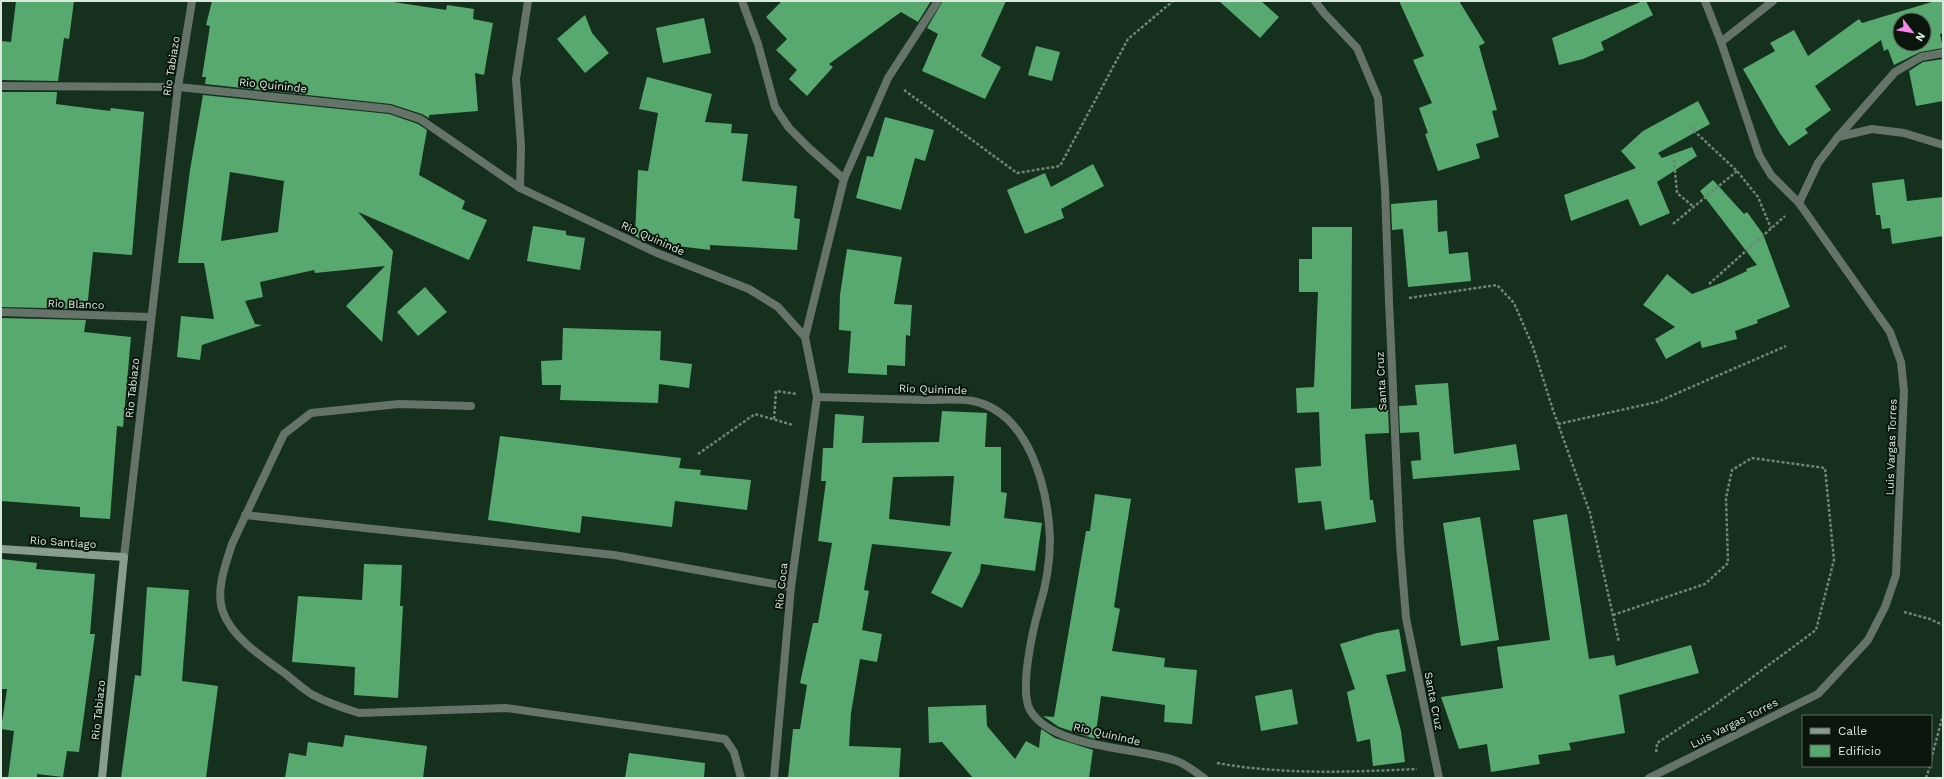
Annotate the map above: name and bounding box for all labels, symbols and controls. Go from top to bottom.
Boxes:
north arrow [1892,12,1932,52]
text: N [1912,30,1928,44]
street label: Rio Tabiazo [160,35,183,97]
street label: Rio Quininde [238,75,308,96]
street label: Rio Quininde [619,219,687,258]
street label: Rio Blanco [47,297,105,312]
street label: Santa Cruz [1373,351,1390,411]
street label: Rio Tabiazo [123,357,142,419]
street label: Rio Quininde [899,382,967,397]
street label: Luis Vargas Torres [1883,398,1900,495]
street label: Rio Santiago [29,534,97,551]
street label: Rio Coca [773,562,790,610]
street label: Santa Cruz [1422,671,1446,731]
street label: Rio Tabiazo [89,679,108,741]
street label: Luis Vargas Torres [1688,696,1780,751]
legend [1802,715,1932,767]
street label: Rio Quininde [1072,720,1142,748]
text: Calle [1838,724,1867,738]
text: Edificio [1838,744,1881,758]

